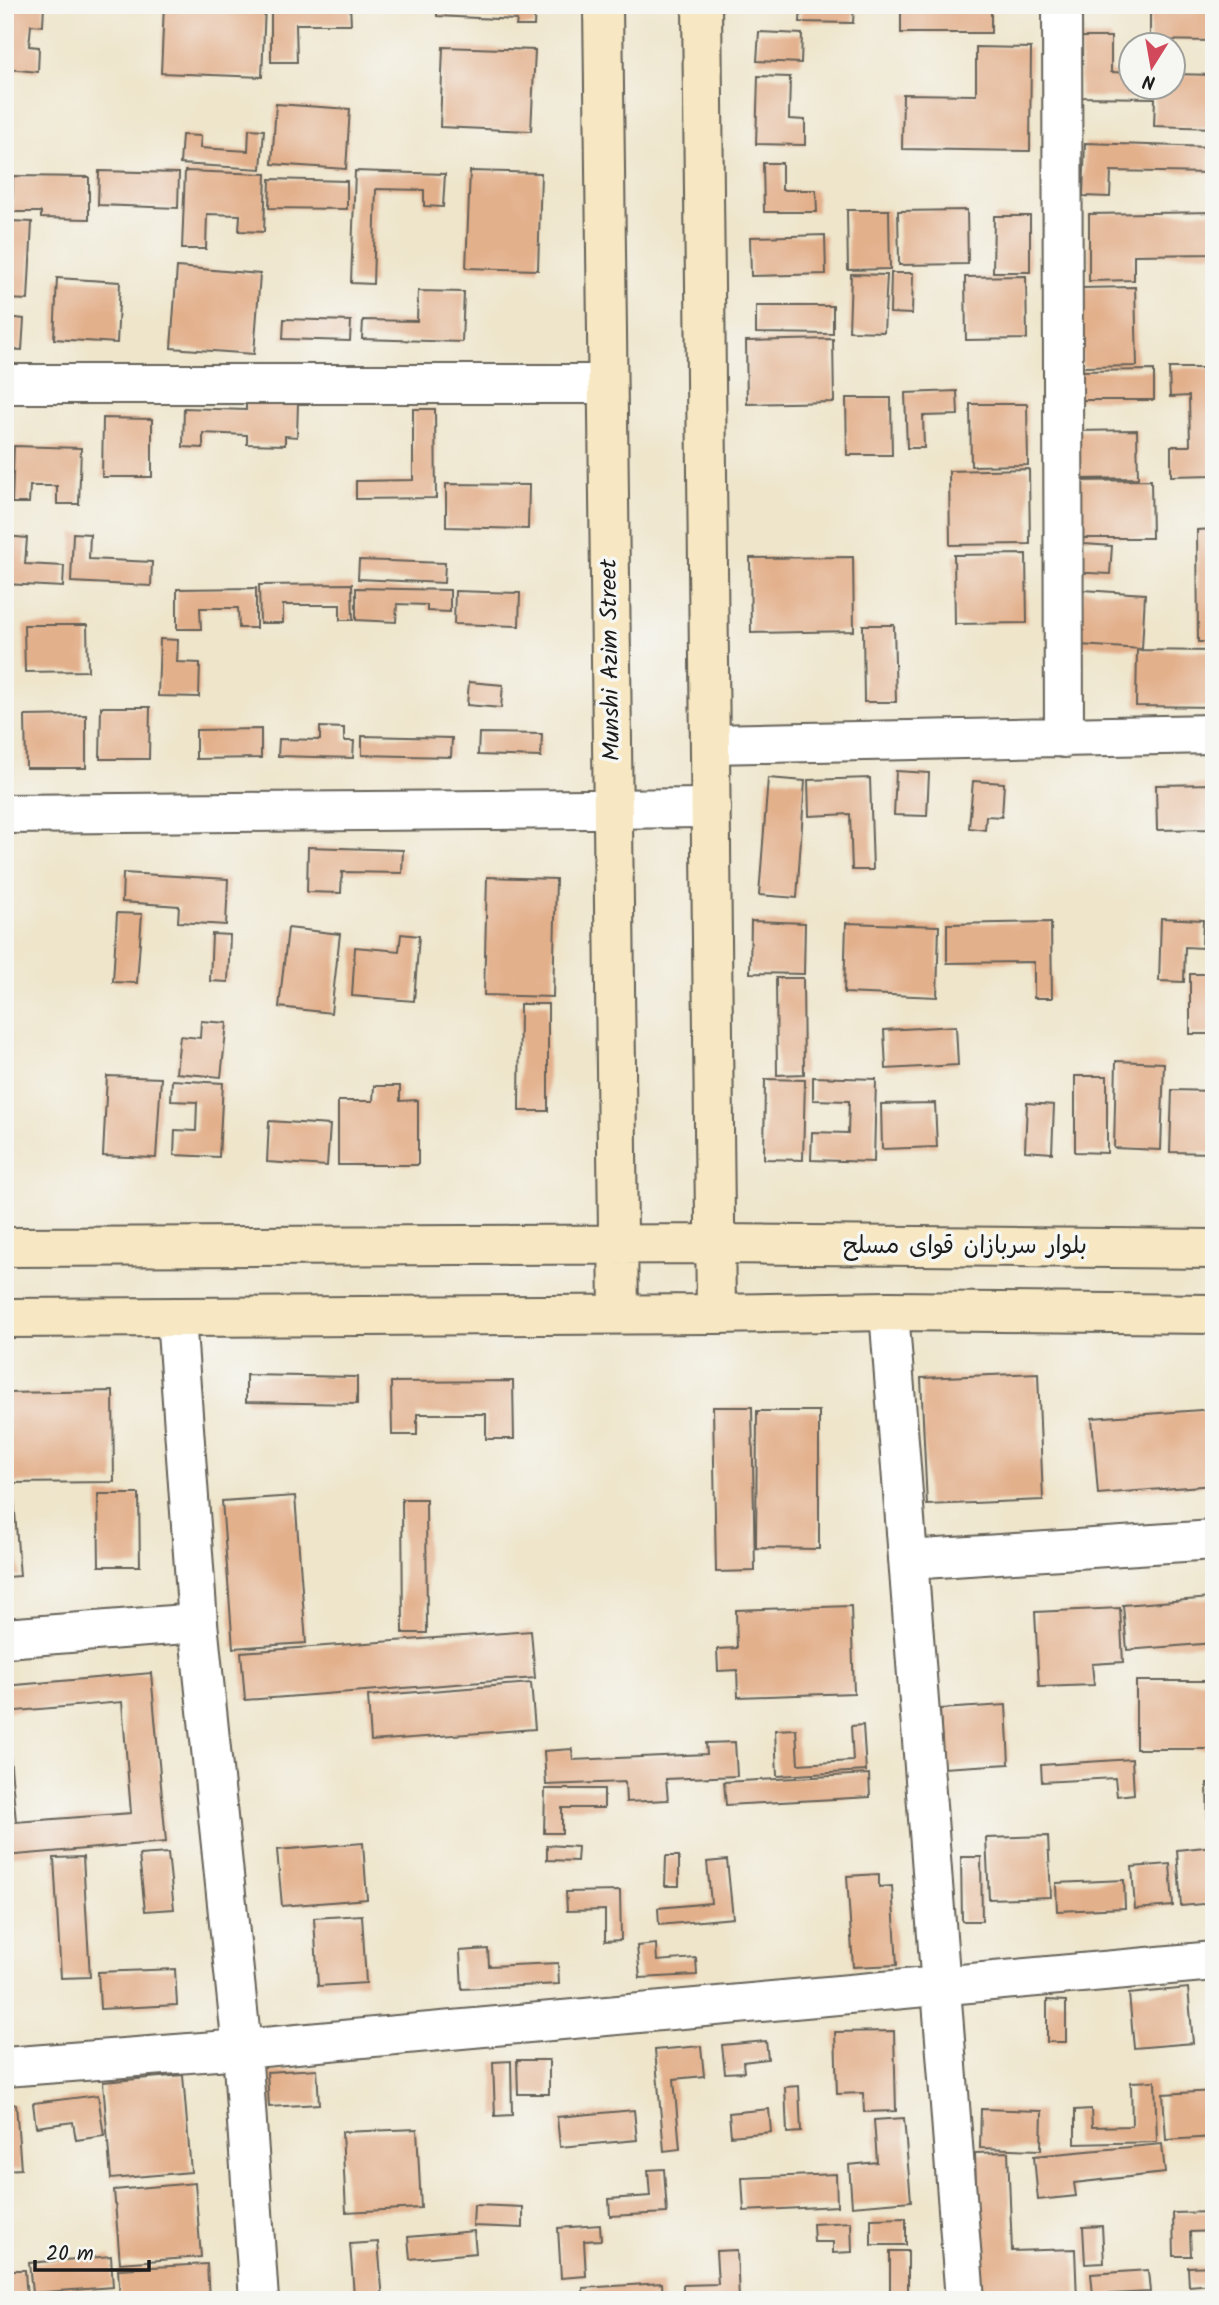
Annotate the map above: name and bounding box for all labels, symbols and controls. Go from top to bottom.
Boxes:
north arrow [1118,32,1188,102]
text: N [1140,65,1158,97]
street label: Munshi Azim Street [590,558,632,761]
street label: بلوار سربازان قوای مسلح [843,1227,1087,1266]
scale bar [35,2228,149,2272]
text: 20 m [46,2238,94,2271]

